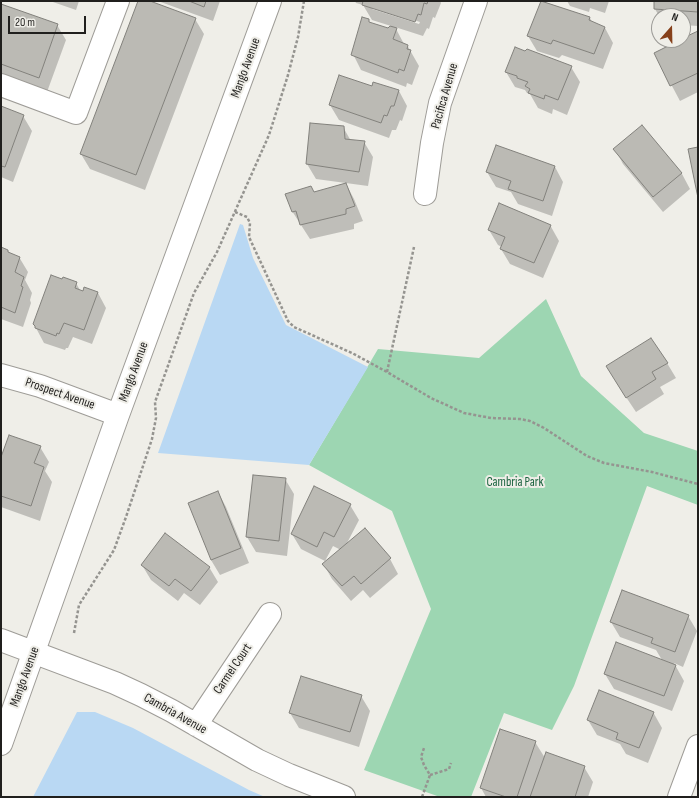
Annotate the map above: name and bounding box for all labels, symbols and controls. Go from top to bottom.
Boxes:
scale bar [10,8,88,34]
north arrow [651,8,691,48]
text: N [670,10,680,24]
text: 20 m [15,15,35,30]
street label: Mango Avenue [228,36,264,100]
street label: Pacifica Avenue [428,61,462,131]
street label: Mango Avenue [116,340,152,404]
street label: Prospect Avenue [23,375,97,413]
park label: Cambria Park [486,475,544,491]
street label: Carmel Court [210,641,256,697]
street label: Mango Avenue [7,645,43,709]
street label: Cambria Avenue [141,690,209,738]

